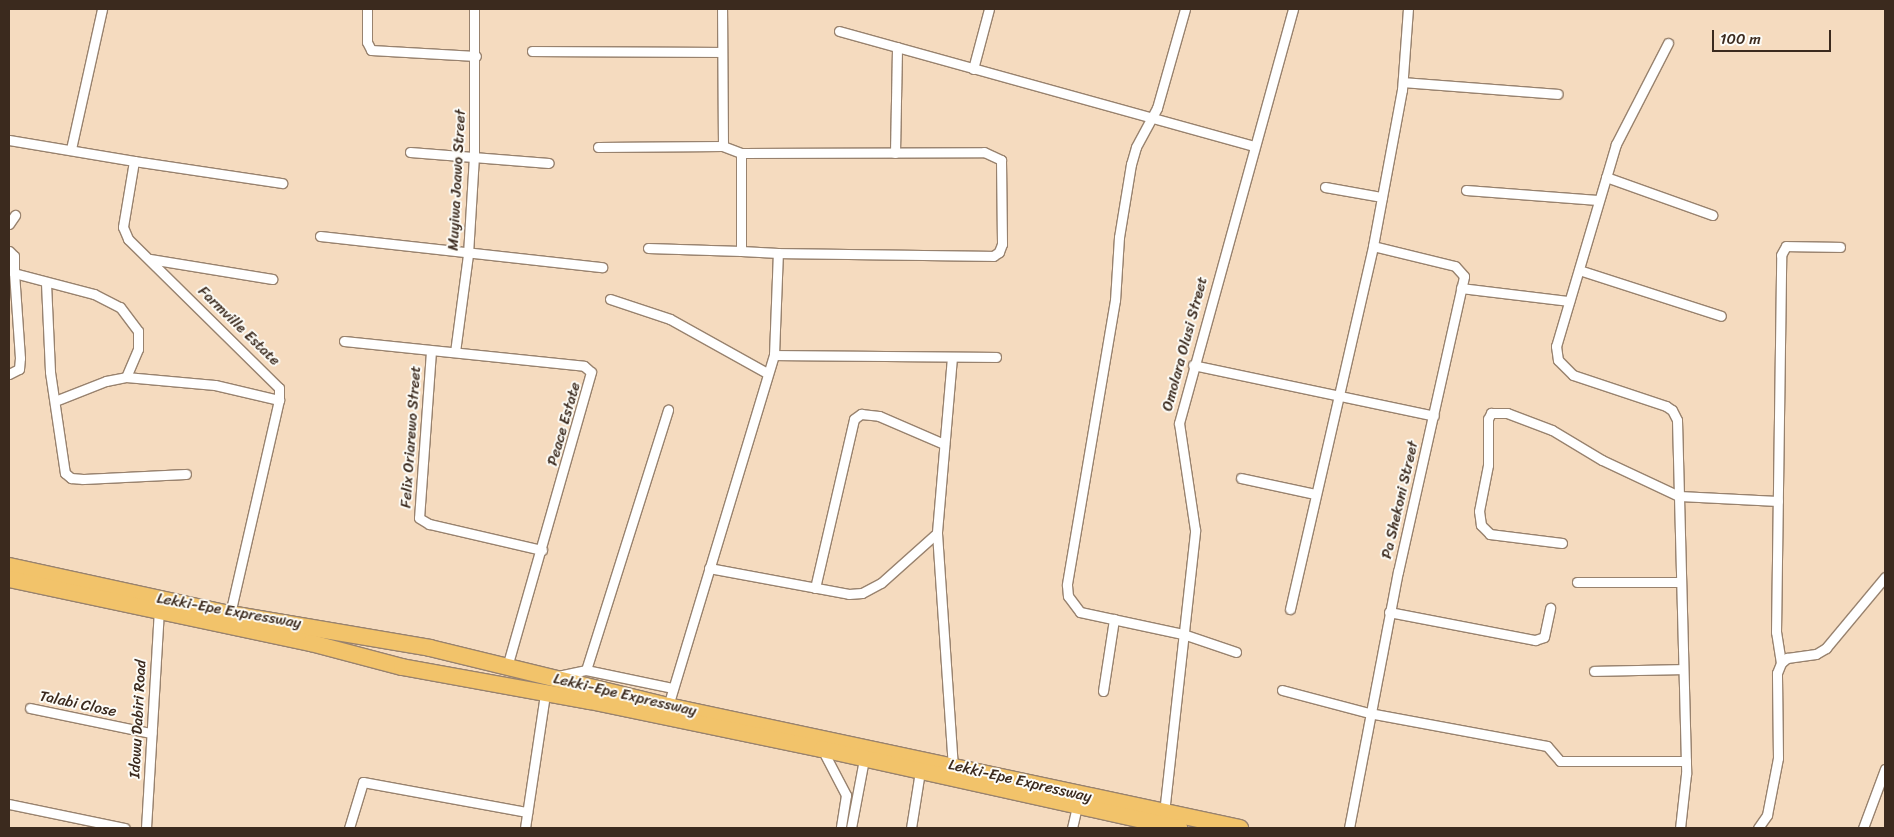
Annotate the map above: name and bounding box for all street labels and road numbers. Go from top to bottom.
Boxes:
street label: Muyiwa Joawo Street [444,109,470,251]
street label: Omolara Olusi Street [1158,275,1212,413]
street label: Farmville Estate [194,282,284,370]
street label: Felix Oriarewo Street [397,365,425,509]
street label: Peace Estate [543,380,585,468]
street label: Pa Shekoni Street [1378,439,1422,561]
street label: Lekki-Epe Expressway [155,589,303,633]
street label: Idowu Dabiri Road [126,659,150,779]
street label: Lekki-Epe Expressway [552,670,698,720]
street label: Talabi Close [38,687,118,721]
street label: Lekki-Epe Expressway [947,756,1093,806]

